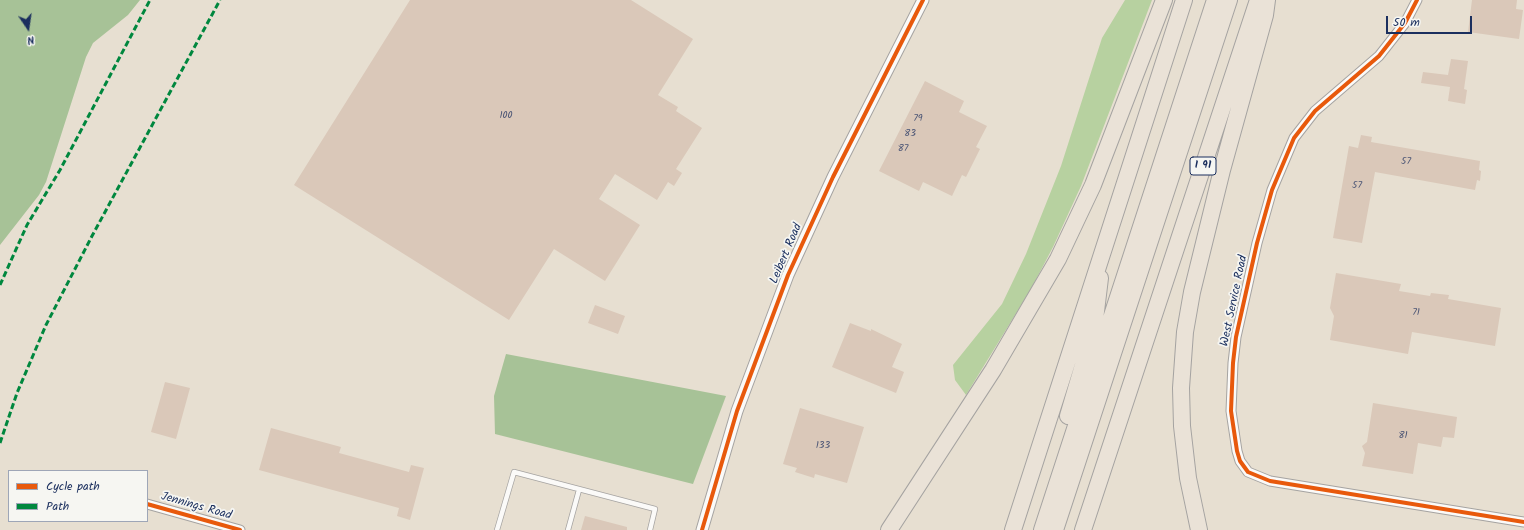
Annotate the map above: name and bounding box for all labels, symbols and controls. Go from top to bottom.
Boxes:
north arrow [8,8,48,48]
scale bar [1388,8,1474,34]
text: 50 m [1393,13,1420,32]
text: N [25,30,36,49]
house number: 100 [499,110,513,122]
house number: 79 [913,113,923,125]
house number: 83 [904,128,916,140]
house number: 87 [898,143,908,155]
house number: 57 [1401,156,1411,168]
road number: I 91 [1190,157,1216,175]
house number: 57 [1352,180,1362,192]
street label: Leibert Road [768,222,806,286]
street label: West Service Road [1218,254,1252,348]
house number: 71 [1412,307,1420,319]
house number: 81 [1398,430,1408,442]
house number: 133 [816,440,830,452]
legend [8,470,148,522]
text: Cycle path [46,477,100,496]
street label: Jennings Road [159,490,233,524]
text: Path [46,497,69,516]

